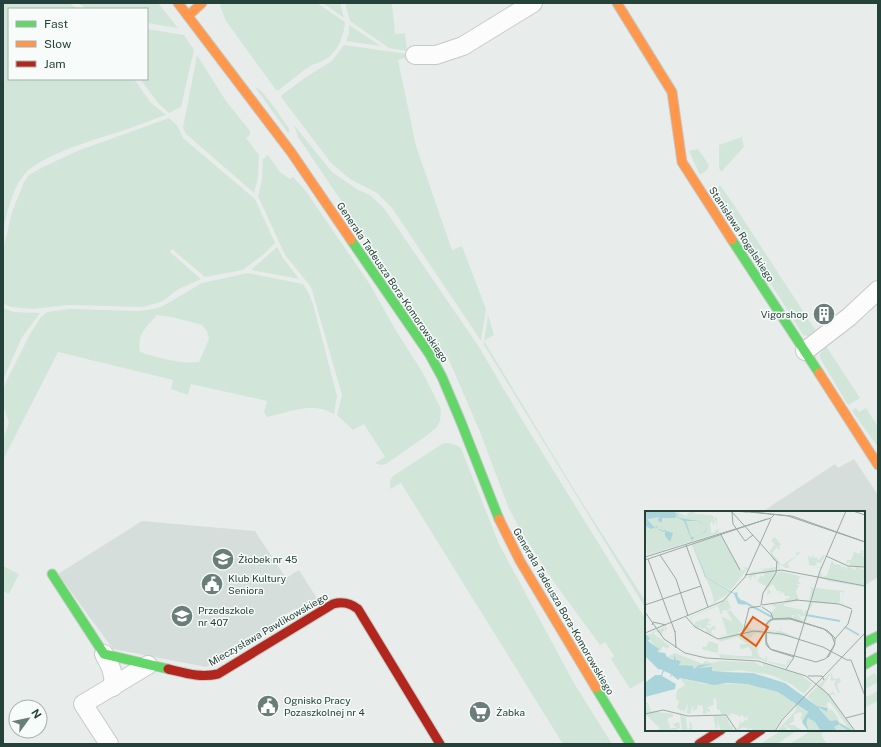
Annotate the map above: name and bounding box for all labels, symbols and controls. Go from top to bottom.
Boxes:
legend [8,8,148,80]
text: Fast [44,17,69,31]
text: Slow [44,37,72,51]
text: Jam [44,57,66,71]
street label: Stanisława Rogalskiego [707,184,777,284]
street label: Generała Tadeusza Bora-Komorowskiego [335,200,451,365]
building icon: Vigorshop [811,301,837,327]
place label: Vigorshop [761,308,808,320]
inset map [645,511,865,731]
street label: Generała Tadeusza Bora-Komorowskiego [511,525,617,697]
school or university icon: Żłobek nr 45 [210,546,236,572]
place label: Żłobek nr 45 [238,553,298,565]
public building icon: Klub Kultury Seniora [199,571,225,597]
place label: Klub Kultury Seniora [228,572,287,596]
street label: Mieczysława Pawlikowskiego [206,590,330,668]
school or university icon: Przedszkole nr 407 [169,603,195,629]
place label: Przedszkole nr 407 [198,604,254,628]
public building icon: Ognisko Pracy Pozaszkolnej nr 4 [255,693,281,719]
place label: Ognisko Pracy Pozaszkolnej nr 4 [284,694,365,718]
north arrow [8,699,48,739]
supermarket icon: Żabka [467,699,493,725]
place label: Żabka [496,706,525,718]
text: N [29,707,44,720]

